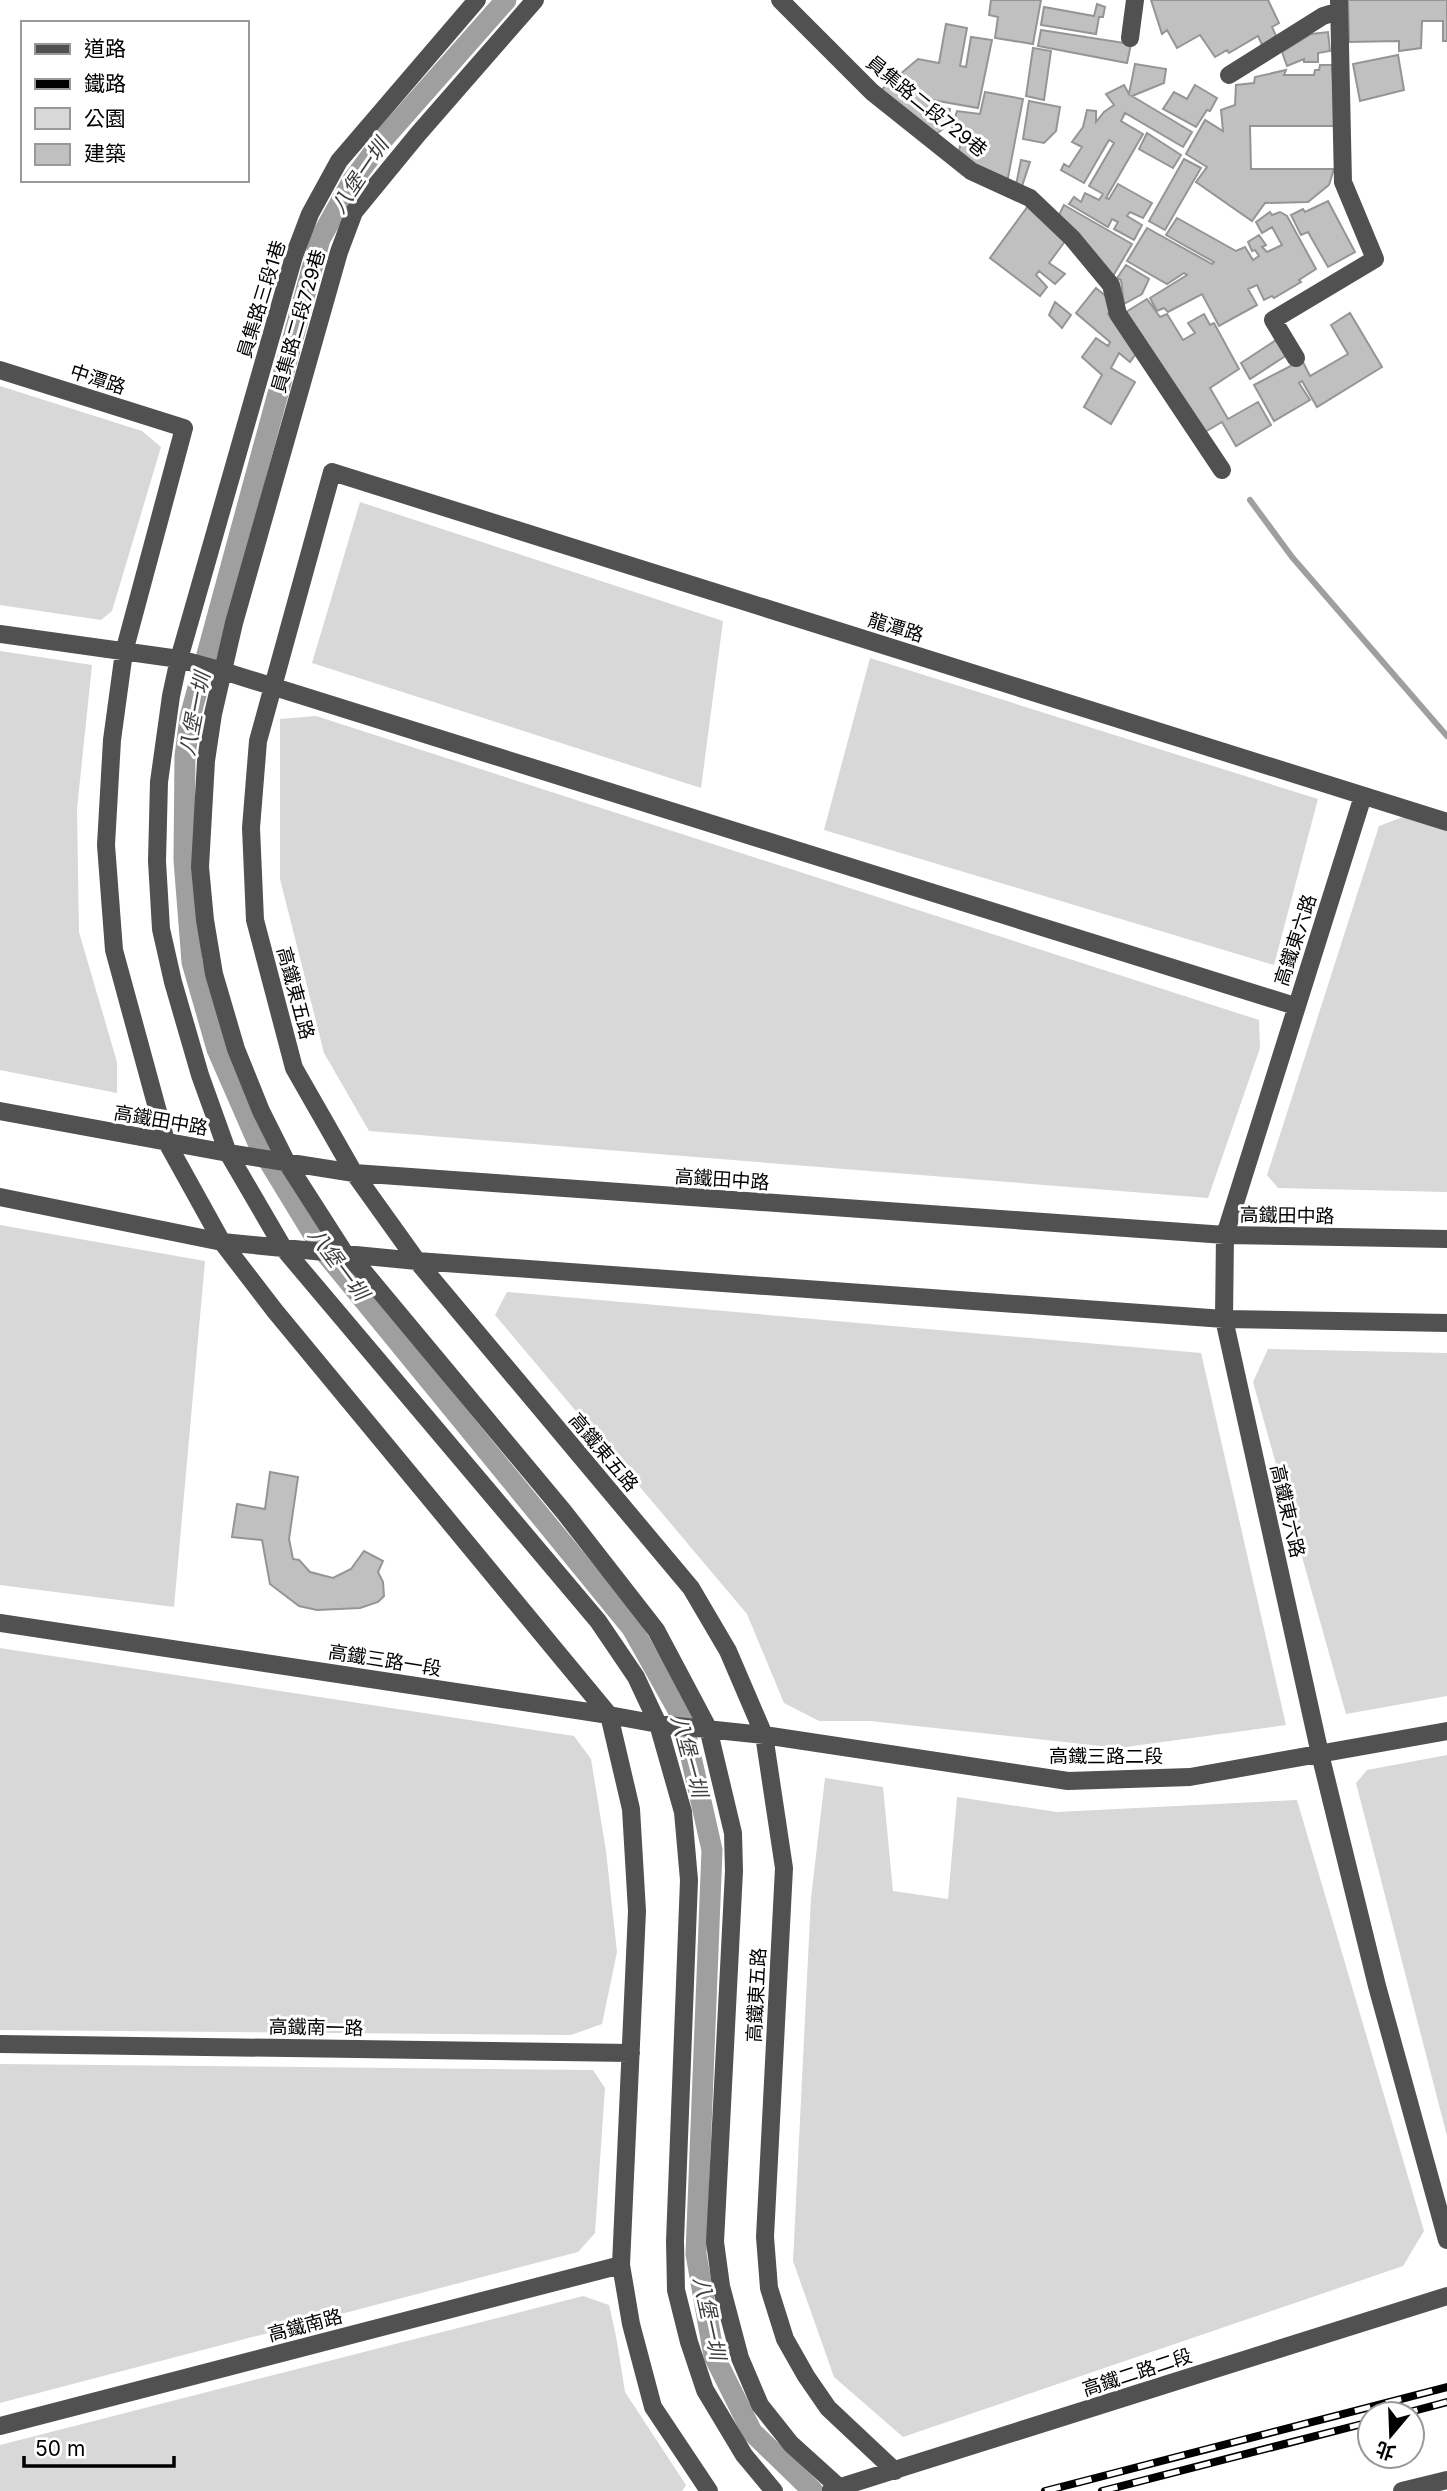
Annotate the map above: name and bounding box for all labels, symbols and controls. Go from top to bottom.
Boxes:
legend [21,21,248,182]
text: 道路 [84,36,126,61]
street label: 員集路二段729巷 [862,51,991,162]
text: 鐵路 [84,71,126,96]
text: 公園 [84,106,126,131]
water label: 八堡一圳 [326,131,395,218]
text: 建築 [84,141,126,166]
street label: 員集路三段1巷 [233,238,290,361]
street label: 員集路二段729巷 [267,247,330,396]
street label: 中潭路 [67,360,129,399]
street label: 龍潭路 [865,608,926,647]
water label: 八堡一圳 [174,667,215,758]
street label: 高鐵東六路 [1270,891,1321,989]
street label: 高鐵東五路 [272,944,319,1042]
street label: 高鐵田中路 [112,1101,210,1140]
street label: 高鐵田中路 [674,1165,770,1194]
street label: 高鐵田中路 [1239,1203,1335,1228]
water label: 八堡一圳 [303,1223,375,1307]
street label: 高鐵東五路 [564,1409,643,1496]
street label: 高鐵東六路 [1266,1462,1309,1560]
street label: 高鐵三路一段 [327,1640,443,1681]
water label: 八堡一圳 [667,1712,713,1803]
street label: 高鐵三路二段 [1049,1745,1163,1768]
street label: 高鐵東五路 [743,1947,770,2043]
street label: 高鐵南一路 [268,2015,364,2040]
water label: 八堡一圳 [689,2274,731,2365]
street label: 高鐵南路 [265,2305,345,2346]
street label: 高鐵二路二段 [1079,2344,1195,2401]
north arrow [1356,2400,1426,2470]
scale bar [24,2424,175,2468]
text: 50 m [35,2436,85,2461]
text: 北 [1373,2437,1398,2465]

